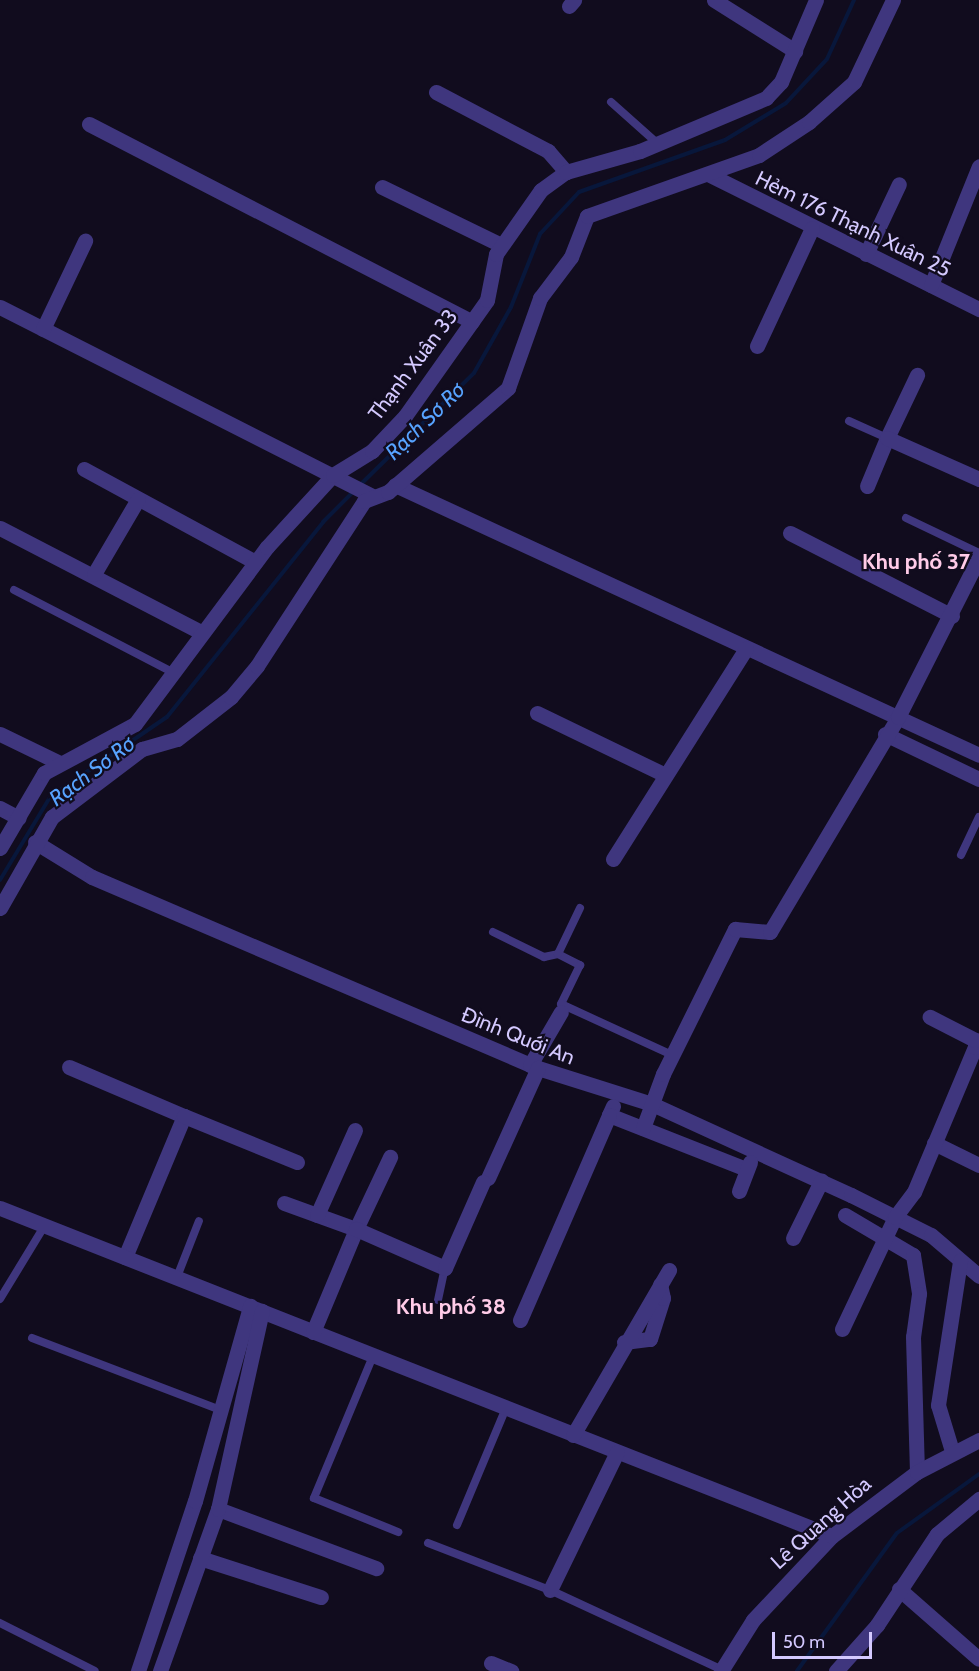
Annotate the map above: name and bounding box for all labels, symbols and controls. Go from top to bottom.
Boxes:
street label: Hẻm 176 Thạnh Xuân 25 [751,166,955,282]
street label: Thạnh Xuân 33 [363,304,463,426]
water label: Rạch Sơ Rơ [380,377,470,465]
district label: Khu phố 37 [862,549,970,575]
water label: Rạch Sơ Rơ [44,730,140,812]
street label: Đình Quới An [458,1002,578,1070]
district label: Khu phố 38 [396,1294,506,1320]
street label: Lê Quang Hòa [766,1471,876,1575]
scale bar [775,1620,876,1658]
text: 50 m [783,1631,825,1653]

